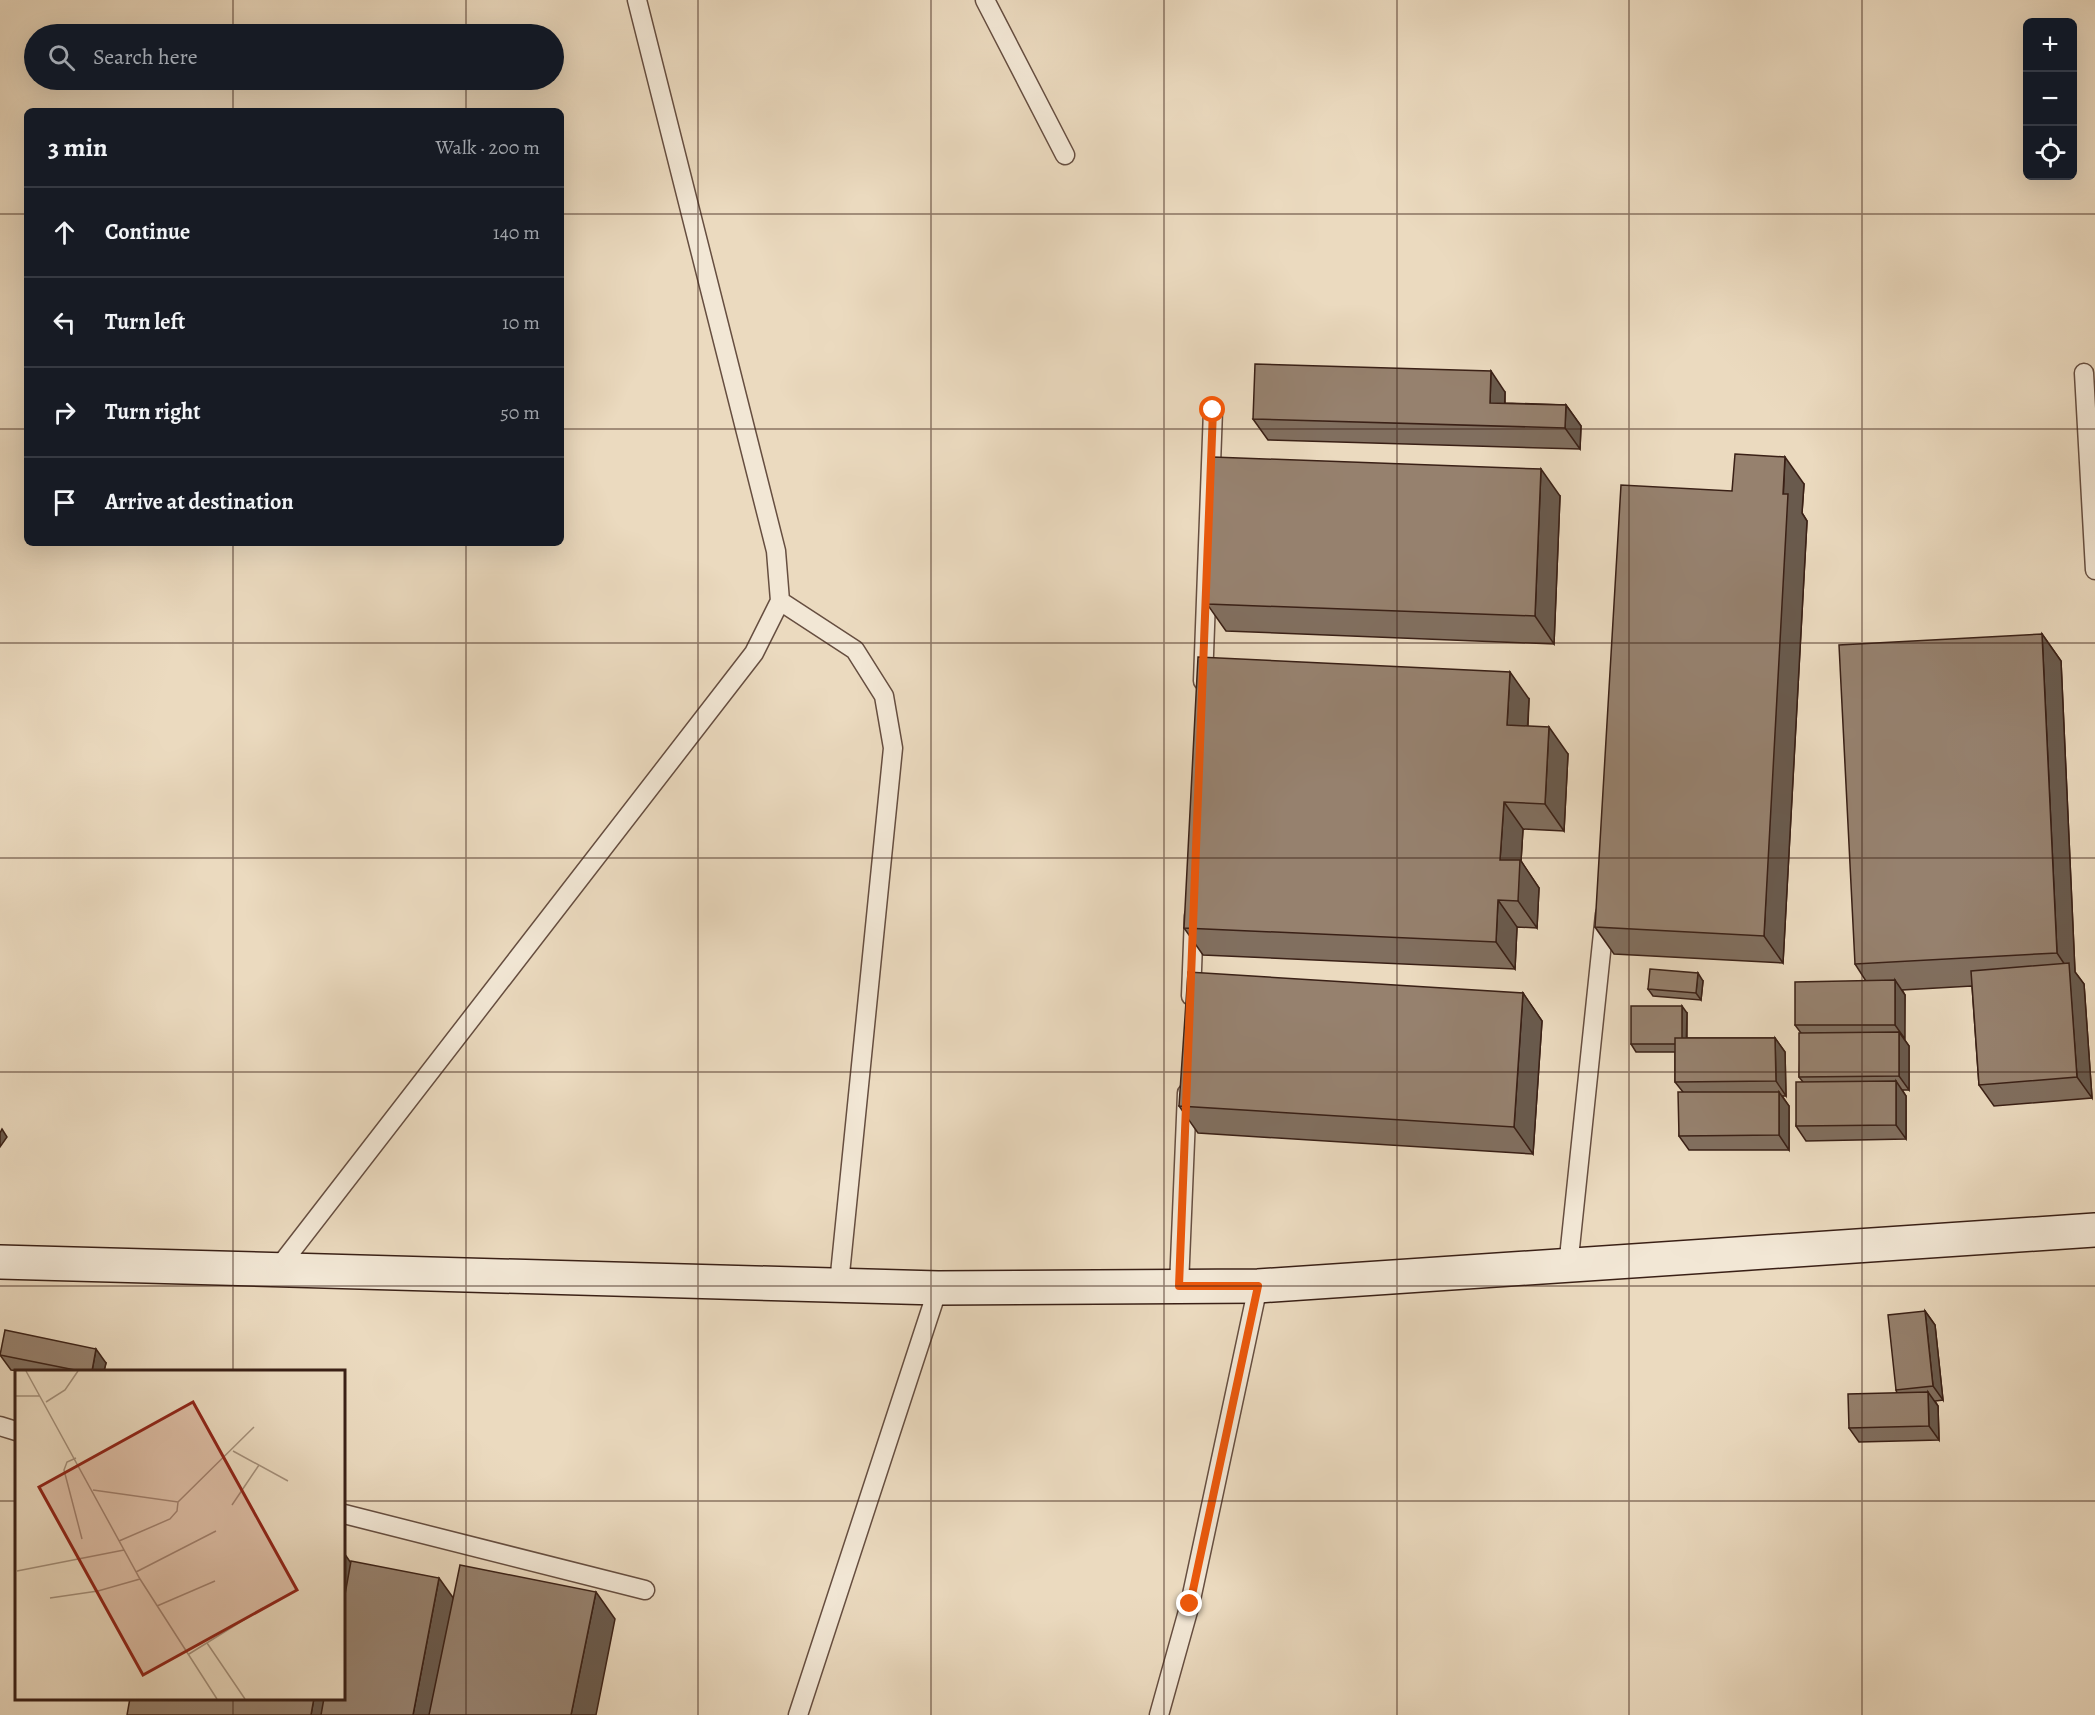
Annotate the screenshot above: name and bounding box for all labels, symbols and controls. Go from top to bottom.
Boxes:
map controls [2023,18,2077,180]
button: + [2023,18,2077,72]
search box [24,24,564,90]
icon: search [45,41,78,74]
text: Search here [93,42,198,72]
button: − [2023,72,2077,126]
button: locate [2023,126,2077,180]
text: 3 min [48,130,108,165]
text: Walk · 200 m [436,134,540,161]
icon: ahead [48,216,81,249]
text: Continue [105,217,190,247]
text: 140 m [493,219,540,246]
icon: left [48,306,81,339]
text: Turn left [105,307,185,337]
text: 10 m [502,309,540,336]
icon: right [48,396,81,429]
route start [1199,396,1225,422]
text: Turn right [105,397,201,427]
text: 50 m [500,399,540,426]
icon: arrive [48,486,81,519]
text: Arrive at destination [105,487,294,517]
inset map [15,1370,345,1700]
route end [1176,1590,1202,1616]

